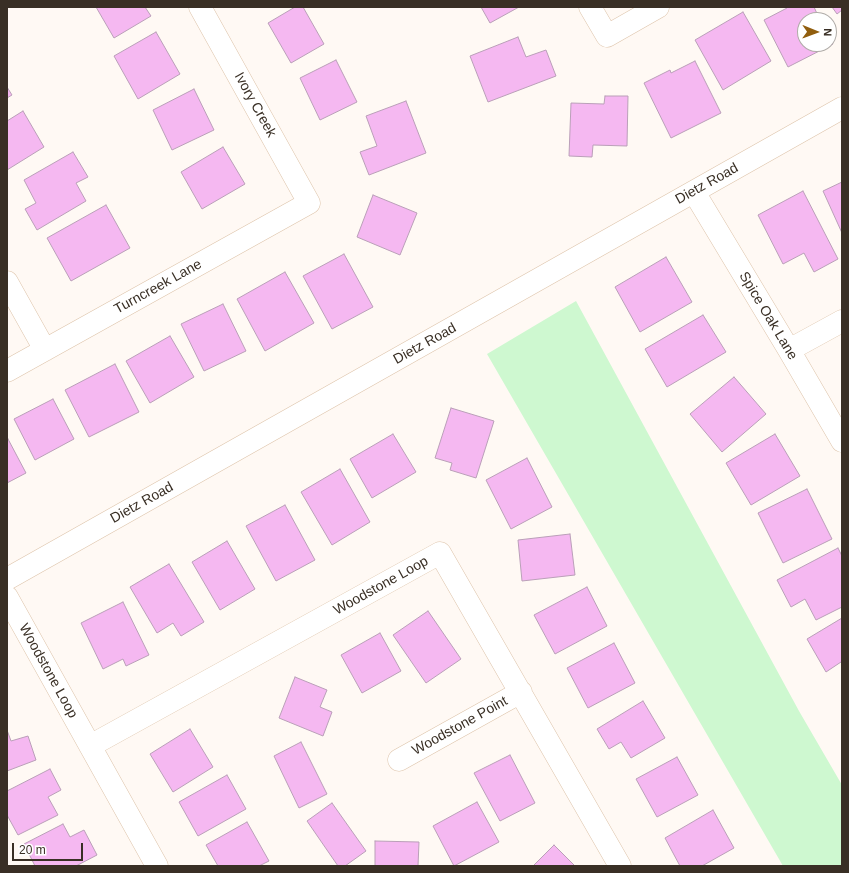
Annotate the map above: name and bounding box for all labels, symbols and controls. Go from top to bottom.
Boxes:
north arrow [797,12,837,52]
text: N [822,28,834,36]
street label: Ivory Creek [230,70,280,140]
street label: Dietz Road [673,160,741,208]
street label: Turncreek Lane [111,256,205,318]
street label: Spice Oak Lane [735,269,801,363]
street label: Dietz Road [391,320,459,368]
street label: Dietz Road [108,479,176,527]
street label: Woodstone Loop [331,553,431,619]
street label: Woodstone Loop [15,621,81,721]
street label: Woodstone Point [409,693,511,759]
scale bar [14,835,85,861]
text: 20 m [19,843,46,857]

